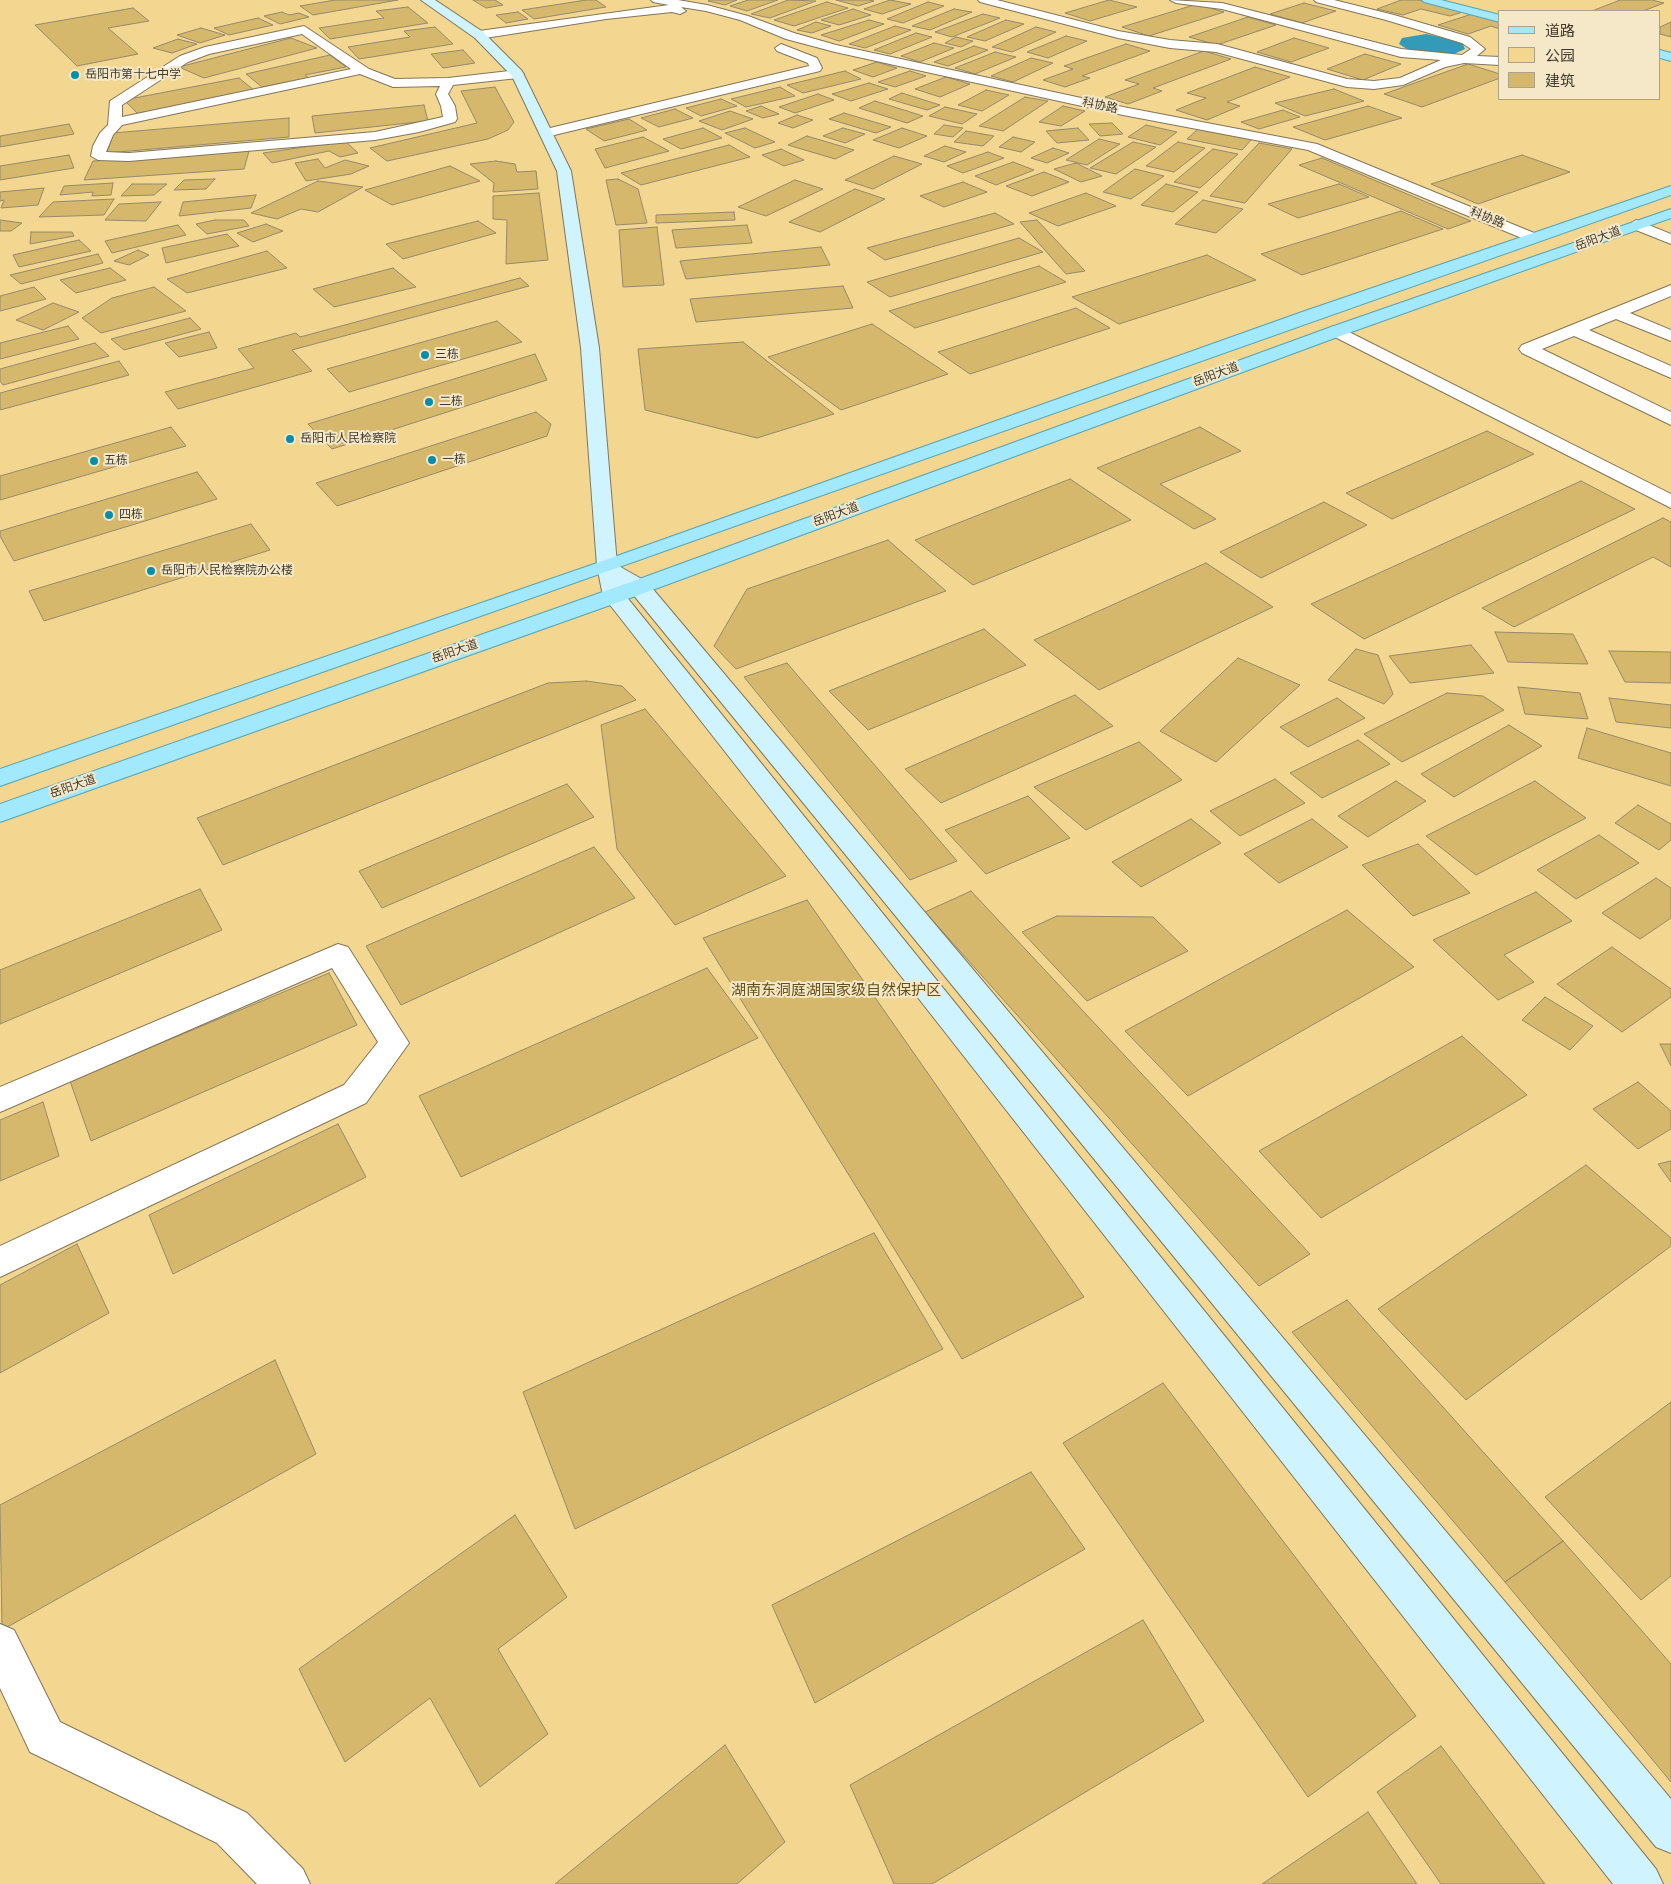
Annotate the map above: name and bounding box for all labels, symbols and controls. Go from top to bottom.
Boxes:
legend [1498,10,1661,100]
text: 道路 [1545,22,1575,40]
text: 公园 [1545,47,1575,65]
place label: 岳阳市第十七中学 [85,68,181,82]
marker: 岳阳市第十七中学 [69,69,81,81]
text: 建筑 [1545,72,1575,90]
street label: 科协路 [1081,95,1119,117]
street label: 科协路 [1468,205,1506,231]
street label: 岳阳大道 [1573,224,1623,254]
place label: 三栋 [435,348,459,362]
marker: 三栋 [419,349,431,361]
street label: 岳阳大道 [1191,360,1241,390]
place label: 二栋 [439,395,463,409]
marker: 二栋 [423,396,435,408]
place label: 岳阳市人民检察院 [300,432,396,446]
marker: 岳阳市人民检察院 [284,433,296,445]
place label: 一栋 [442,453,466,467]
place label: 五栋 [104,454,128,468]
marker: 一栋 [426,454,438,466]
marker: 五栋 [88,455,100,467]
street label: 岳阳大道 [811,500,861,530]
place label: 四栋 [119,508,143,522]
marker: 四栋 [103,509,115,521]
place label: 岳阳市人民检察院办公楼 [161,564,293,578]
marker: 岳阳市人民检察院办公楼 [145,565,157,577]
street label: 岳阳大道 [430,637,480,667]
street label: 岳阳大道 [48,772,98,802]
park label: 湖南东洞庭湖国家级自然保护区 [731,982,941,1000]

